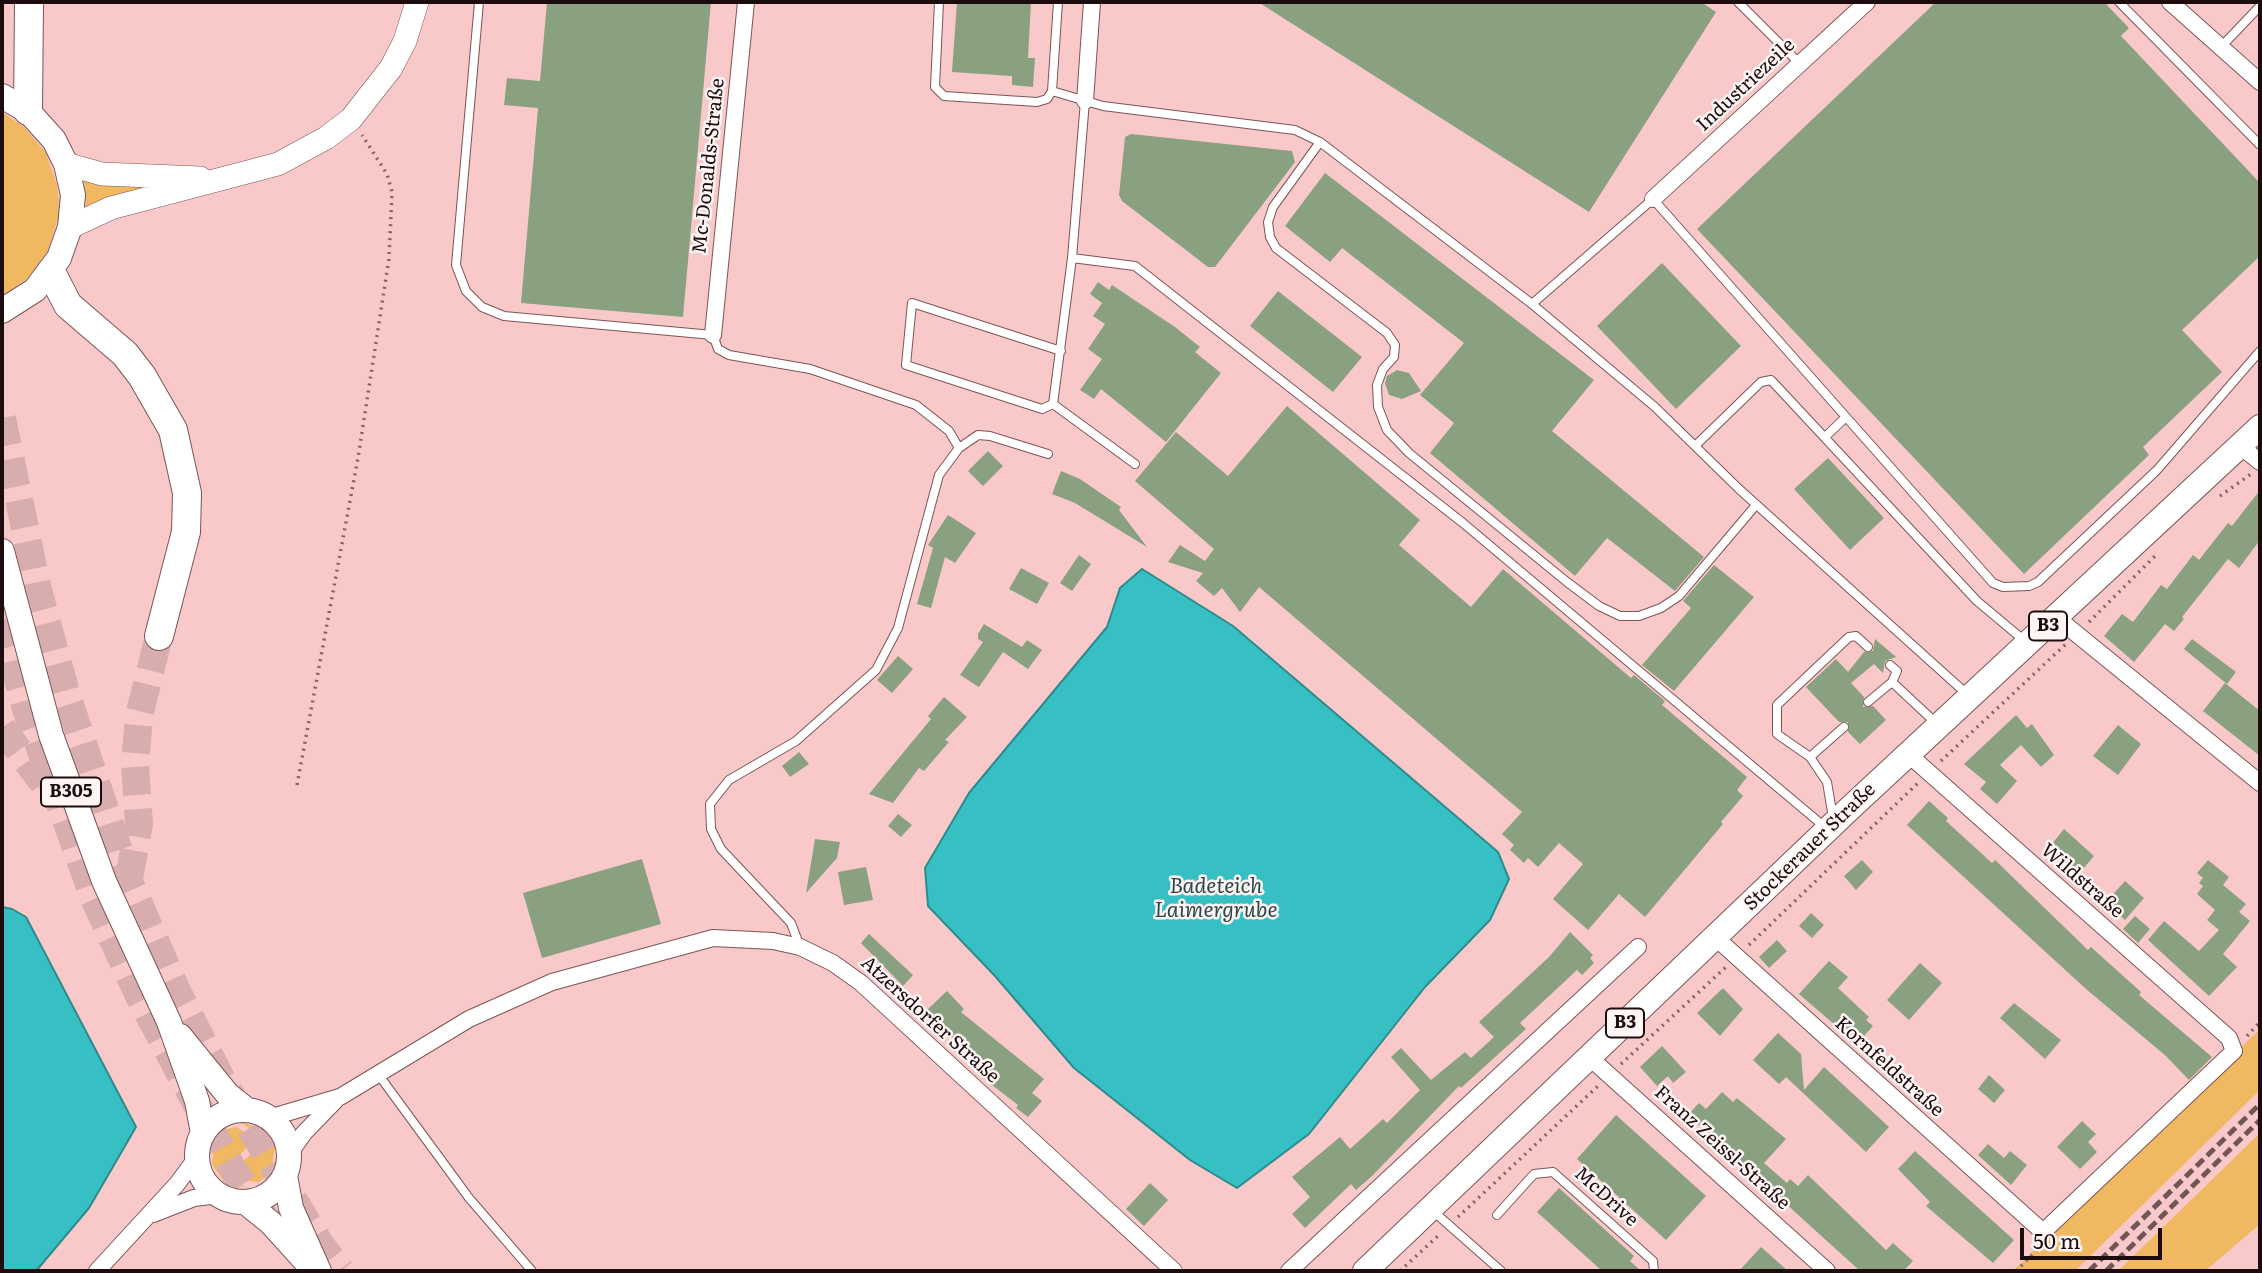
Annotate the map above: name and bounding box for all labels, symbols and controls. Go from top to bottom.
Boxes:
street label: Industriezeile [1692,34,1800,136]
street label: Mc-Donalds-Straße [688,77,730,255]
road number: B3 [2029,612,2067,640]
road number: B305 [41,778,101,806]
street label: Stockerauer Straße [1740,778,1880,916]
street label: Wildstraße [2036,839,2128,923]
water label: Badeteich Laimergrube [1155,874,1277,924]
street label: Atzersdorfer Straße [856,952,1004,1088]
road number: B3 [1606,1008,1644,1038]
street label: Kornfeldstraße [1830,1012,1948,1122]
street label: Franz Zeissl-Straße [1649,1081,1795,1215]
street label: McDrive [1569,1162,1643,1232]
scale bar [2024,1214,2166,1258]
text: 50 m [2033,1224,2080,1255]

